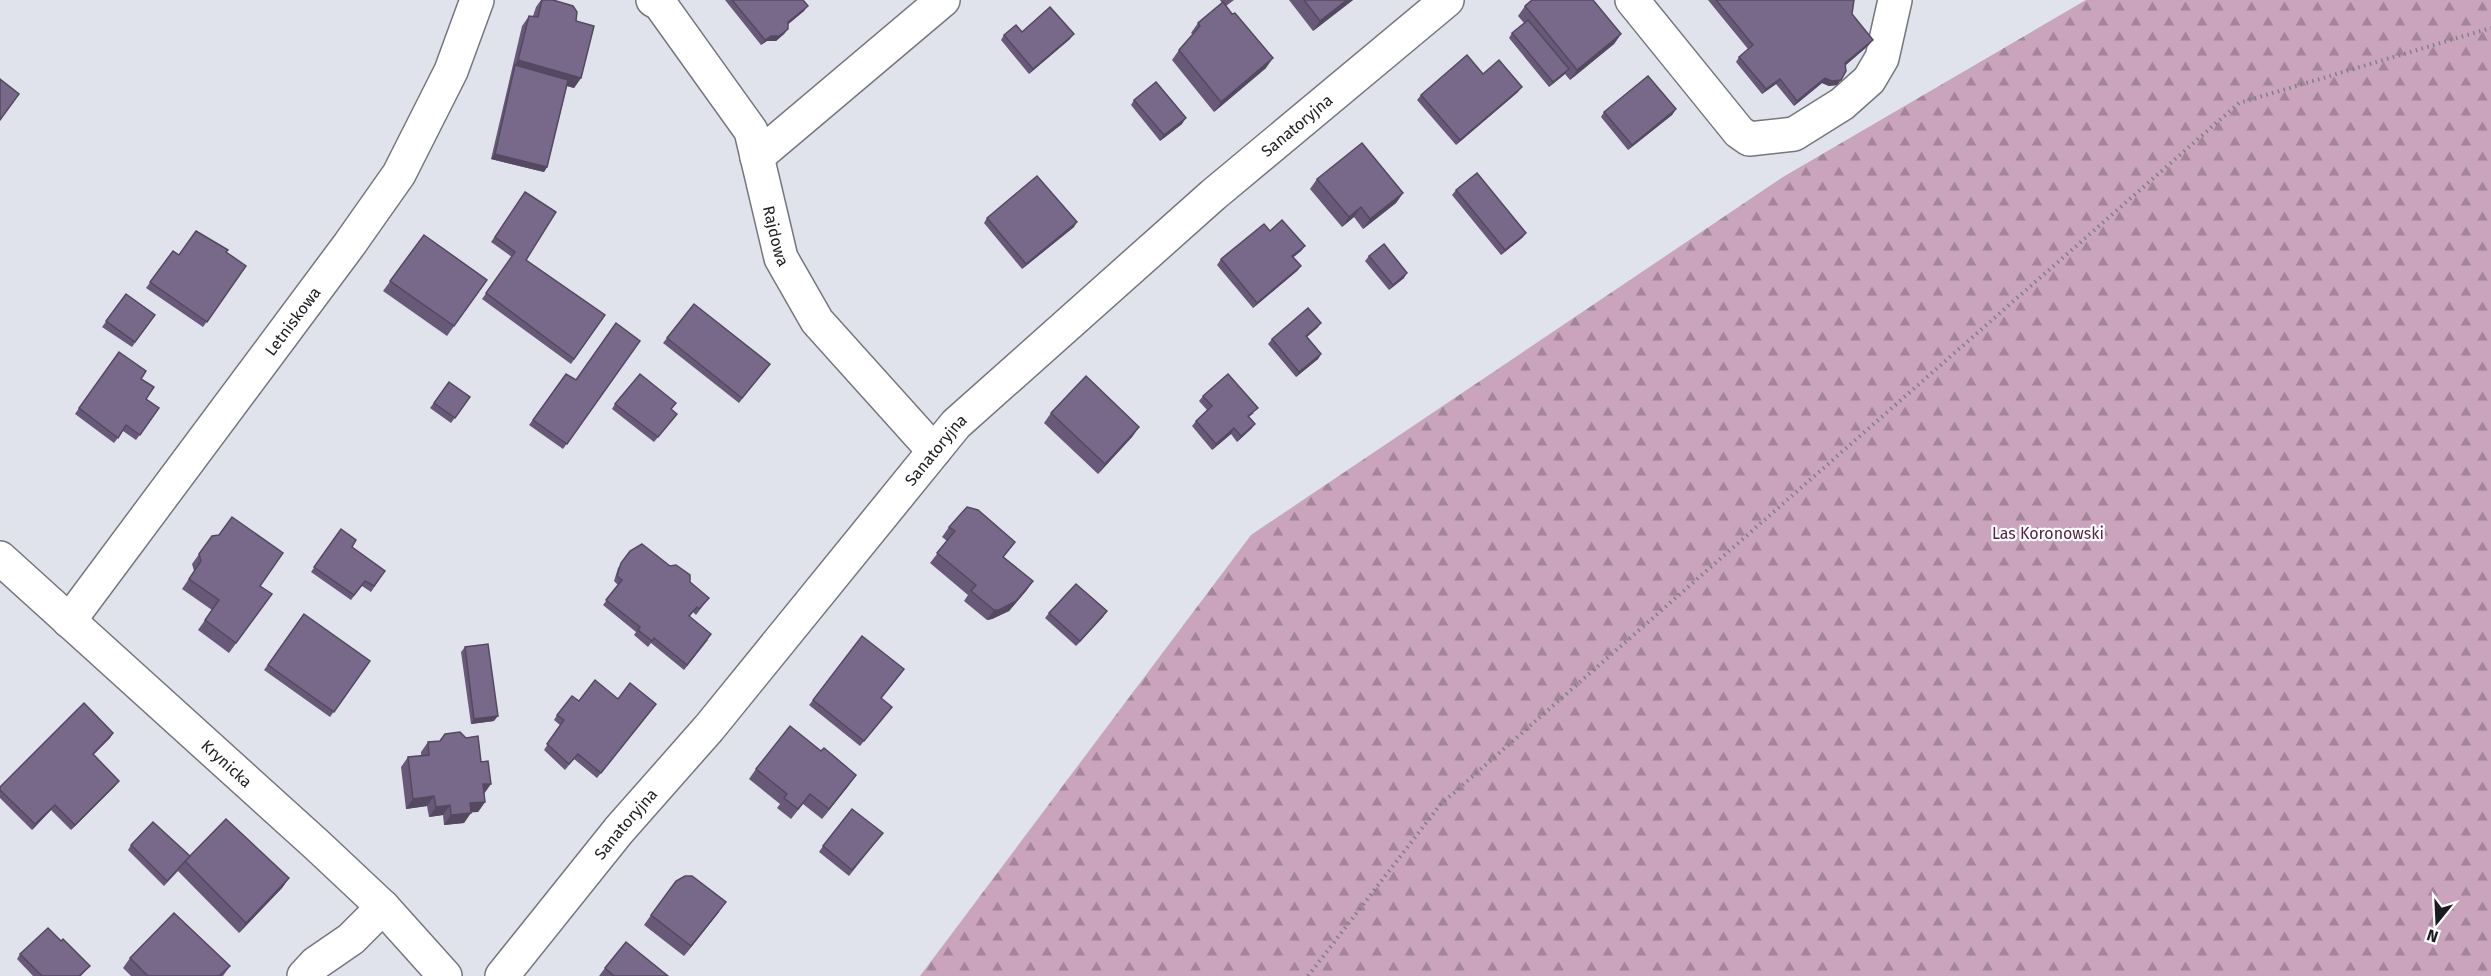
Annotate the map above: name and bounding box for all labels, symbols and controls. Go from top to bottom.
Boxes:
street label: Sanatoryjna [1257,90,1336,160]
street label: Rajdowa [759,204,793,270]
street label: Letniskowa [261,283,324,359]
street label: Sanatoryjna [900,410,970,489]
park label: Las Koronowski [1992,524,2104,543]
street label: Krynicka [198,736,256,791]
street label: Sanatoryjna [590,784,661,863]
north arrow [2407,892,2467,952]
text: N [2425,925,2440,946]

